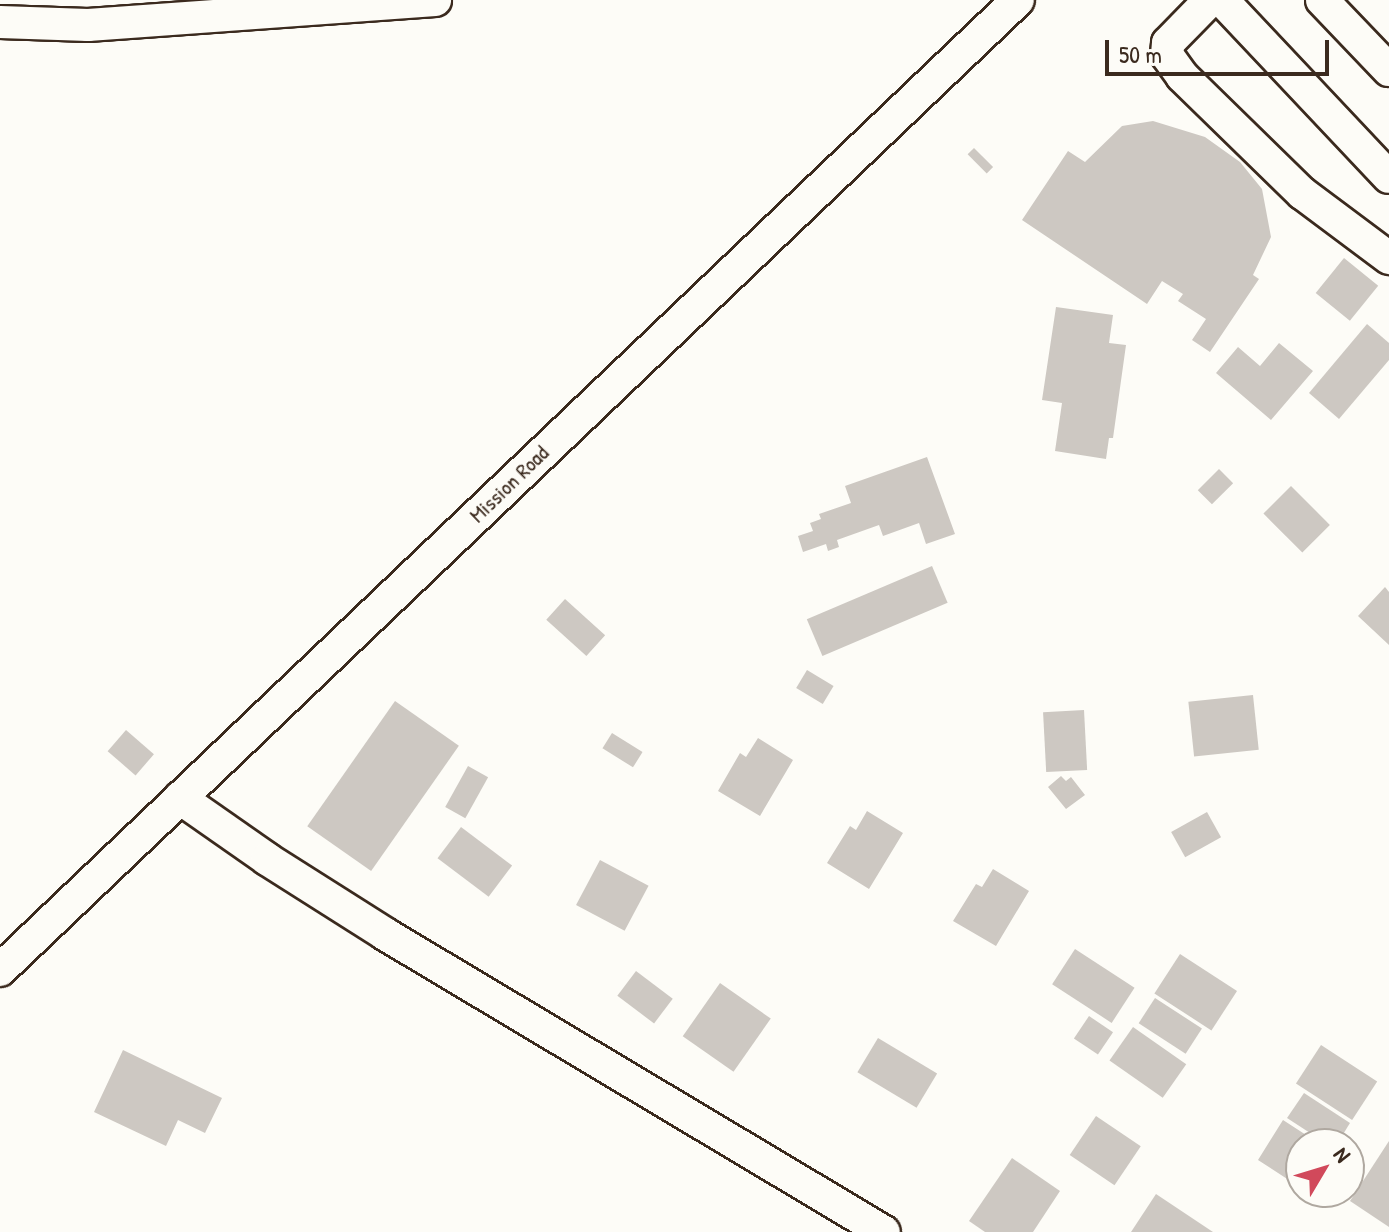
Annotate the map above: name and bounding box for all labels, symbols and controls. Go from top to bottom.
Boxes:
scale bar [1109,24,1333,74]
text: 50 m [1119,38,1162,70]
street label: Mission Road [464,440,554,528]
north arrow [1285,1128,1365,1208]
text: N [1327,1141,1358,1168]

